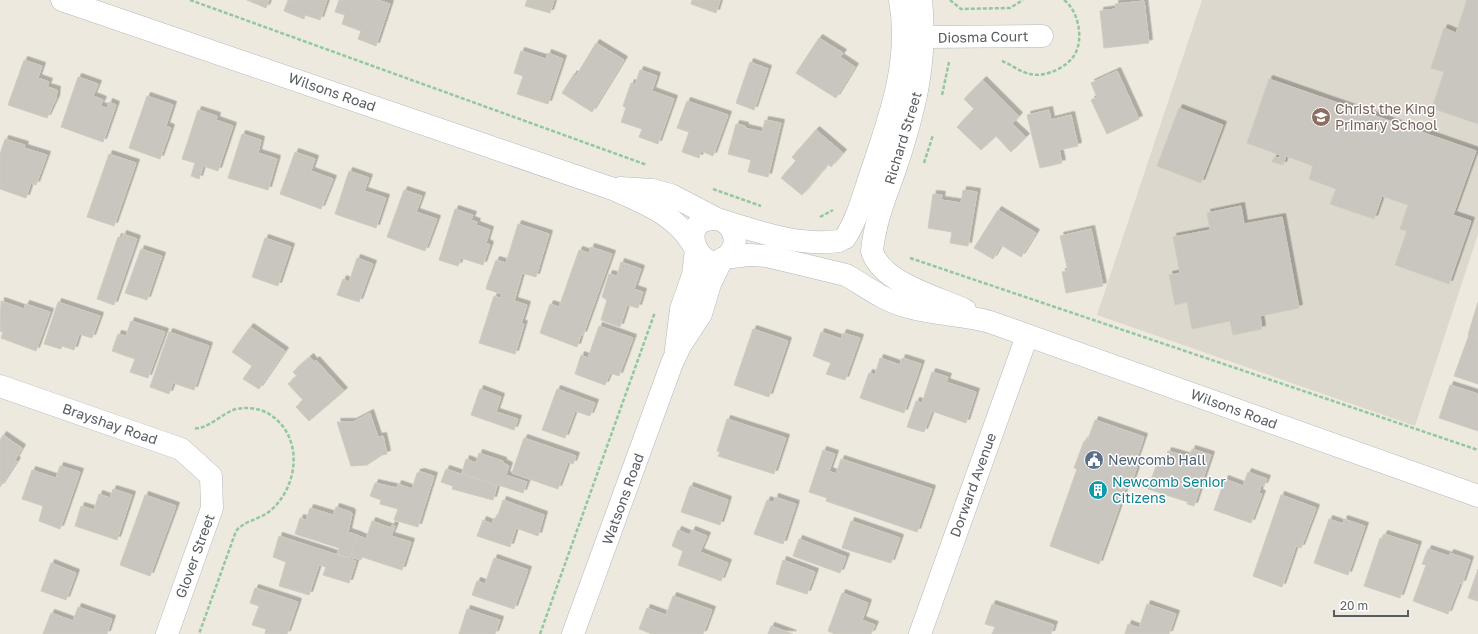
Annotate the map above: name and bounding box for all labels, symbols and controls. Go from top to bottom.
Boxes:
street label: Diosma Court [937,27,1029,46]
street label: Wilsons Road [286,69,378,114]
street label: Richard Street [880,89,925,186]
place label: Christ the King Primary School [1335,100,1437,133]
school or university icon: Christ the King Primary School [1310,106,1332,128]
street label: Wilsons Road [1188,385,1280,432]
street label: Brayshay Road [60,399,160,448]
street label: Dorward Avenue [946,430,999,539]
public building icon: Newcomb Hall [1083,449,1105,471]
street label: Watsons Road [598,451,647,547]
place label: Newcomb Hall [1108,451,1206,468]
place label: Newcomb Senior Citizens [1112,473,1226,506]
building icon: Newcomb Senior Citizens [1087,479,1109,501]
street label: Glover Street [171,511,218,600]
scale bar [1334,592,1408,618]
text: 20 m [1340,598,1368,613]

